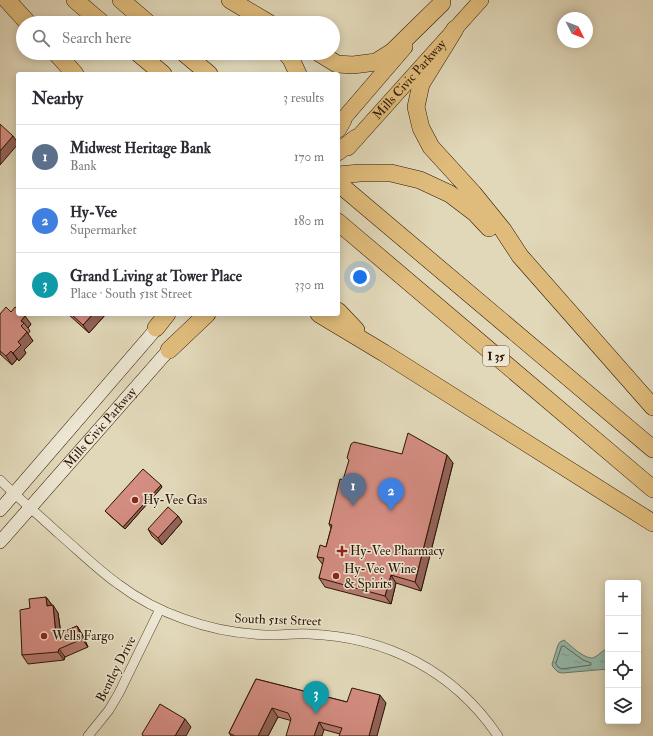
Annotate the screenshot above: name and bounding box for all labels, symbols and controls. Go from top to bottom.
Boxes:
north arrow [557,12,593,48]
search box [16,16,340,60]
icon: search [30,27,52,49]
text: Search here [62,29,131,48]
street label: Mills Civic Parkway [369,36,451,123]
text: Nearby [32,88,83,109]
text: 3 results [283,90,324,106]
text: Midwest Heritage Bank [70,139,211,158]
text: 1 [43,149,47,165]
text: 170 m [294,149,324,165]
text: Bank [70,158,97,174]
text: Hy-Vee [70,203,117,222]
text: 2 [42,213,48,229]
text: 180 m [294,213,324,229]
text: Supermarket [70,222,137,238]
text: Grand Living at Tower Place [70,267,242,286]
your location [350,267,370,287]
text: 3 [43,277,48,293]
text: 330 m [295,277,324,293]
text: Place · South 51st Street [70,286,192,302]
road number: I 35 [483,346,509,366]
street label: Mills Civic Parkway [61,384,141,472]
pin: 1 [340,473,366,506]
pin: 2 [378,478,404,511]
place label: Hy-Vee Gas [143,492,208,509]
marker: Hy-Vee Gas [130,495,140,505]
place label: Hy-Vee Pharmacy [350,543,445,560]
marker: Hy-Vee Pharmacy [337,546,347,556]
place label: Hy-Vee Wine & Spirits [344,561,417,593]
marker: Hy-Vee Wine & Spirits [331,571,341,581]
map controls [605,580,641,724]
button: + [605,580,641,616]
street label: South 51st Street [234,610,322,630]
button: − [605,616,641,652]
place label: Wells Fargo [51,628,114,644]
marker: Wells Fargo [39,631,49,641]
street label: Bentley Drive [93,633,141,705]
button: locate [605,652,641,688]
pin: 3 [303,681,329,714]
button: layers [605,688,641,724]

